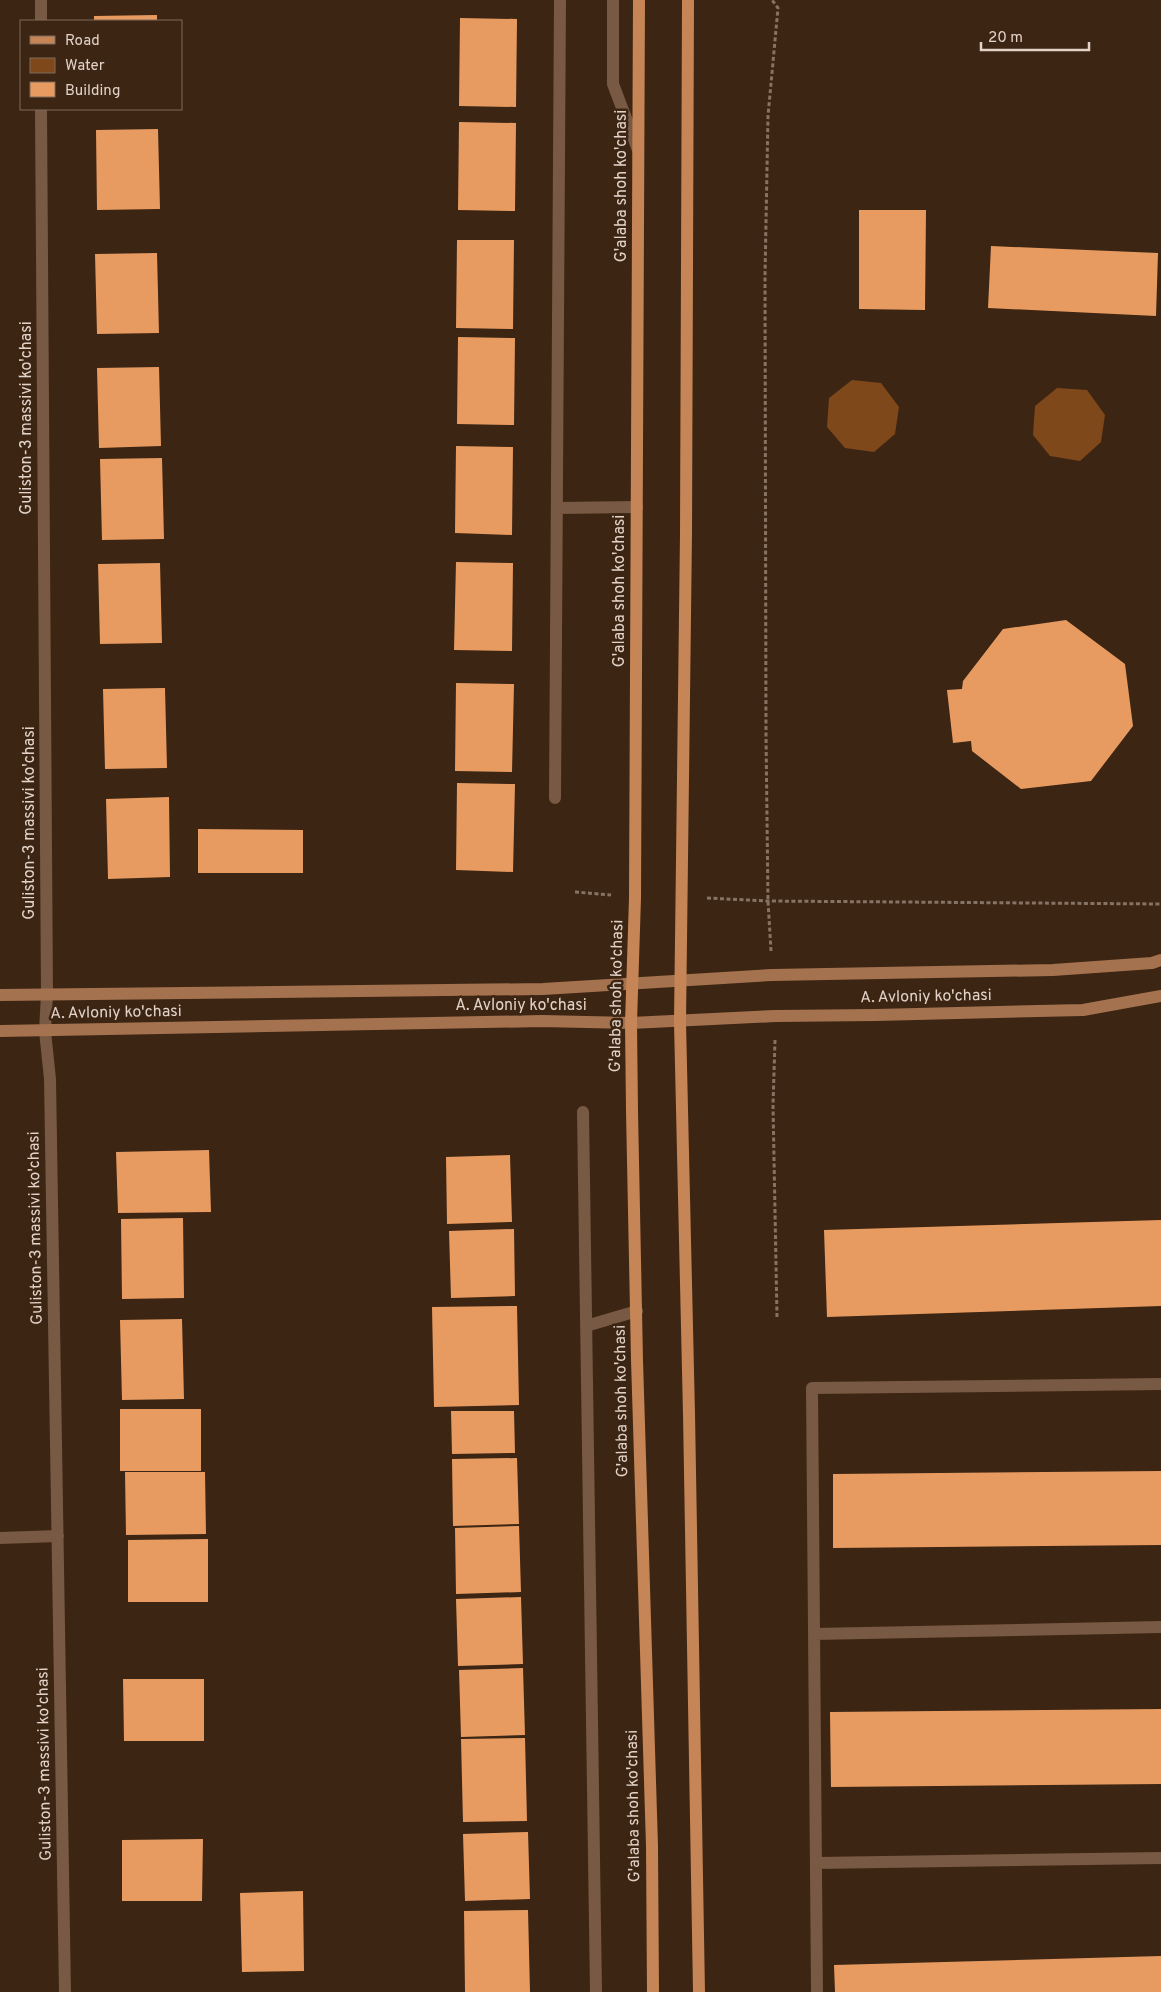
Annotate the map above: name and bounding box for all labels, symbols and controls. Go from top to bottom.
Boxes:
legend [20,20,182,110]
scale bar [981,20,1088,52]
text: 20 m [988,29,1023,48]
text: Road [65,32,100,51]
text: Water [65,57,105,76]
text: Building [65,82,120,101]
street label: G'alaba shoh ko'chasi [612,110,632,262]
street label: Guliston-3 massivi ko'chasi [17,321,37,515]
street label: G'alaba shoh ko'chasi [610,515,630,667]
street label: Guliston-3 massivi ko'chasi [20,726,40,920]
street label: G'alaba shoh ko'chasi [606,919,628,1073]
street label: A. Avloniy ko'chasi [860,986,992,1008]
street label: A. Avloniy ko'chasi [455,996,587,1016]
street label: A. Avloniy ko'chasi [50,1002,182,1024]
street label: Guliston-3 massivi ko'chasi [24,1131,48,1325]
street label: G'alaba shoh ko'chasi [611,1324,633,1478]
street label: Guliston-3 massivi ko'chasi [33,1667,57,1861]
street label: G'alaba shoh ko'chasi [623,1729,645,1883]

